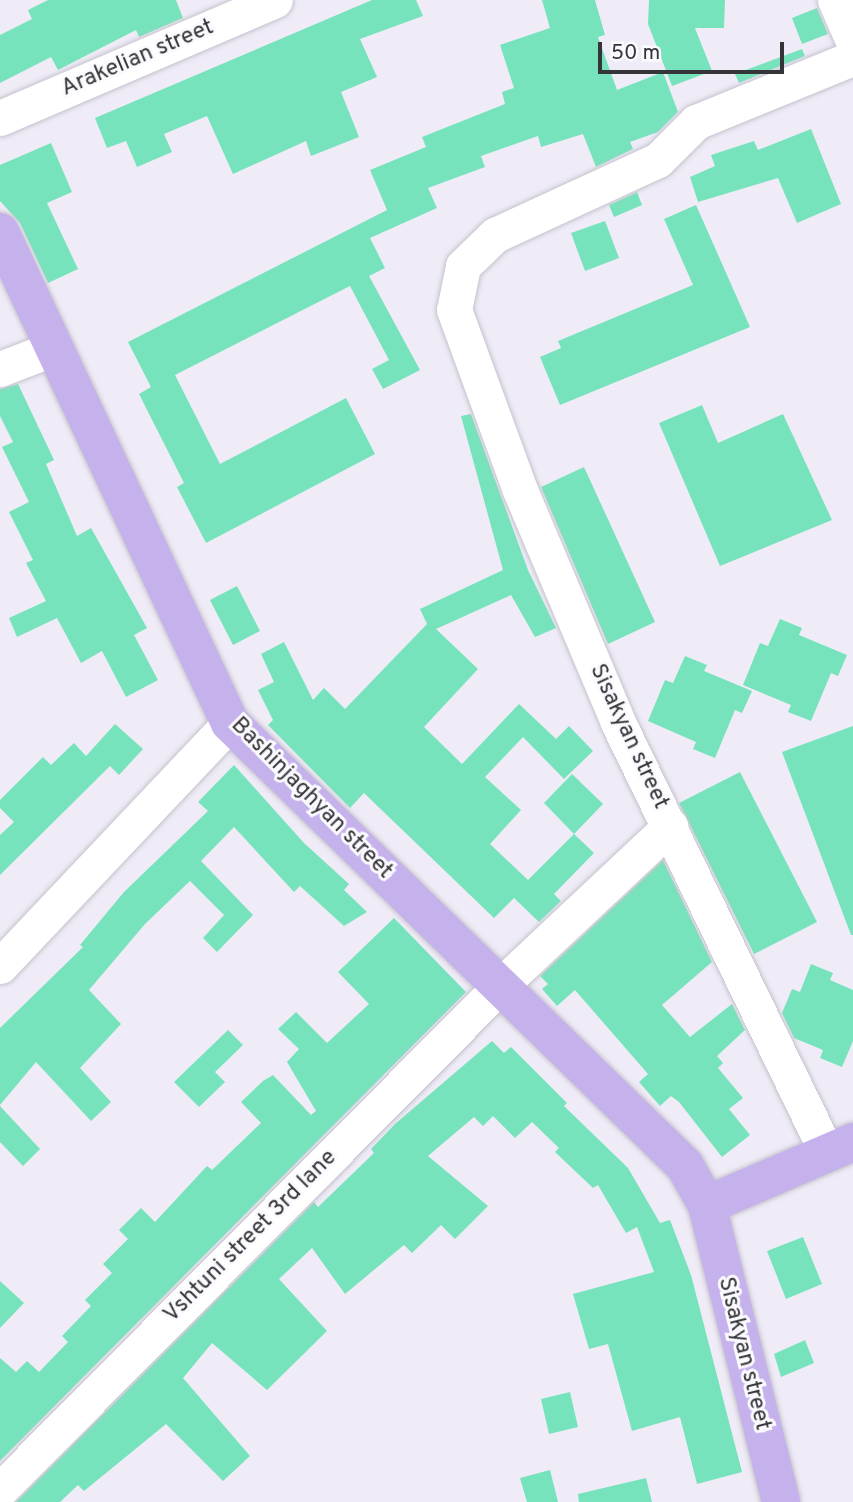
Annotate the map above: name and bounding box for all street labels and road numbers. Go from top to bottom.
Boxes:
street label: Arakelian street [58,14,218,104]
street label: Sisakyan street [582,660,674,814]
street label: Bashinjaghyan street [224,712,398,886]
street label: Vshtuni street 3rd lane [159,1145,343,1329]
street label: Sisakyan street [711,1275,775,1433]

